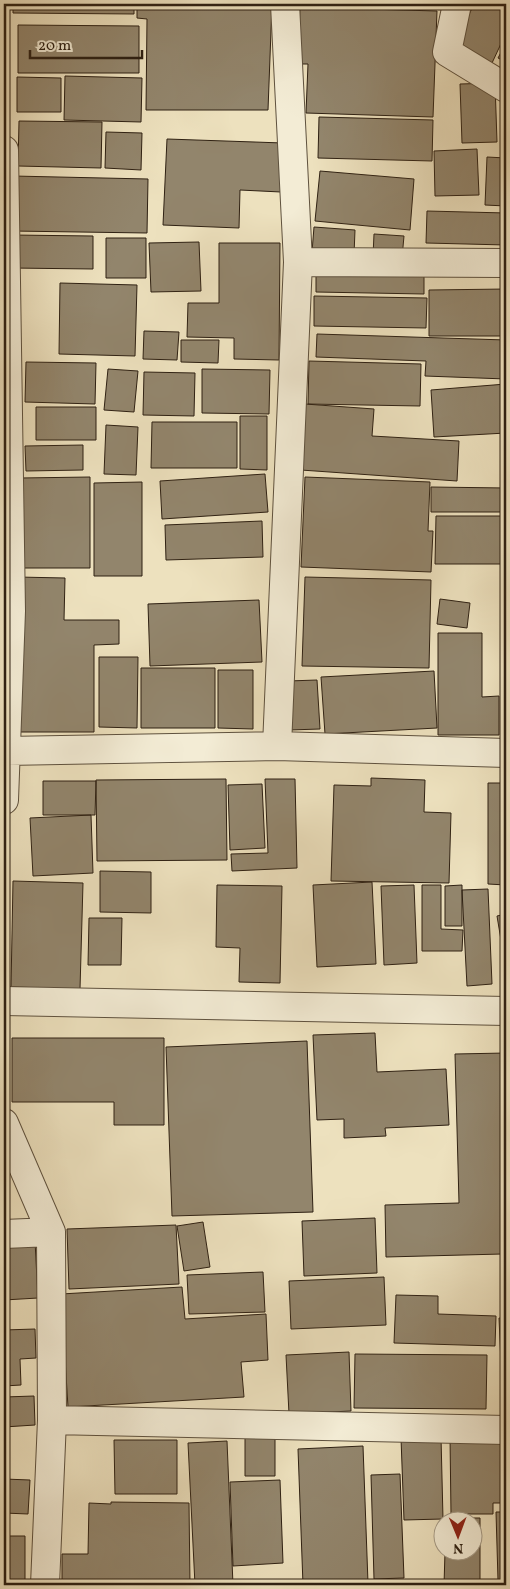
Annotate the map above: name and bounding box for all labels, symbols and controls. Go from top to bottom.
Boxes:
scale bar [30,28,142,60]
text: 20 m [38,36,71,57]
north arrow [432,1512,482,1562]
text: N [453,1538,463,1557]

